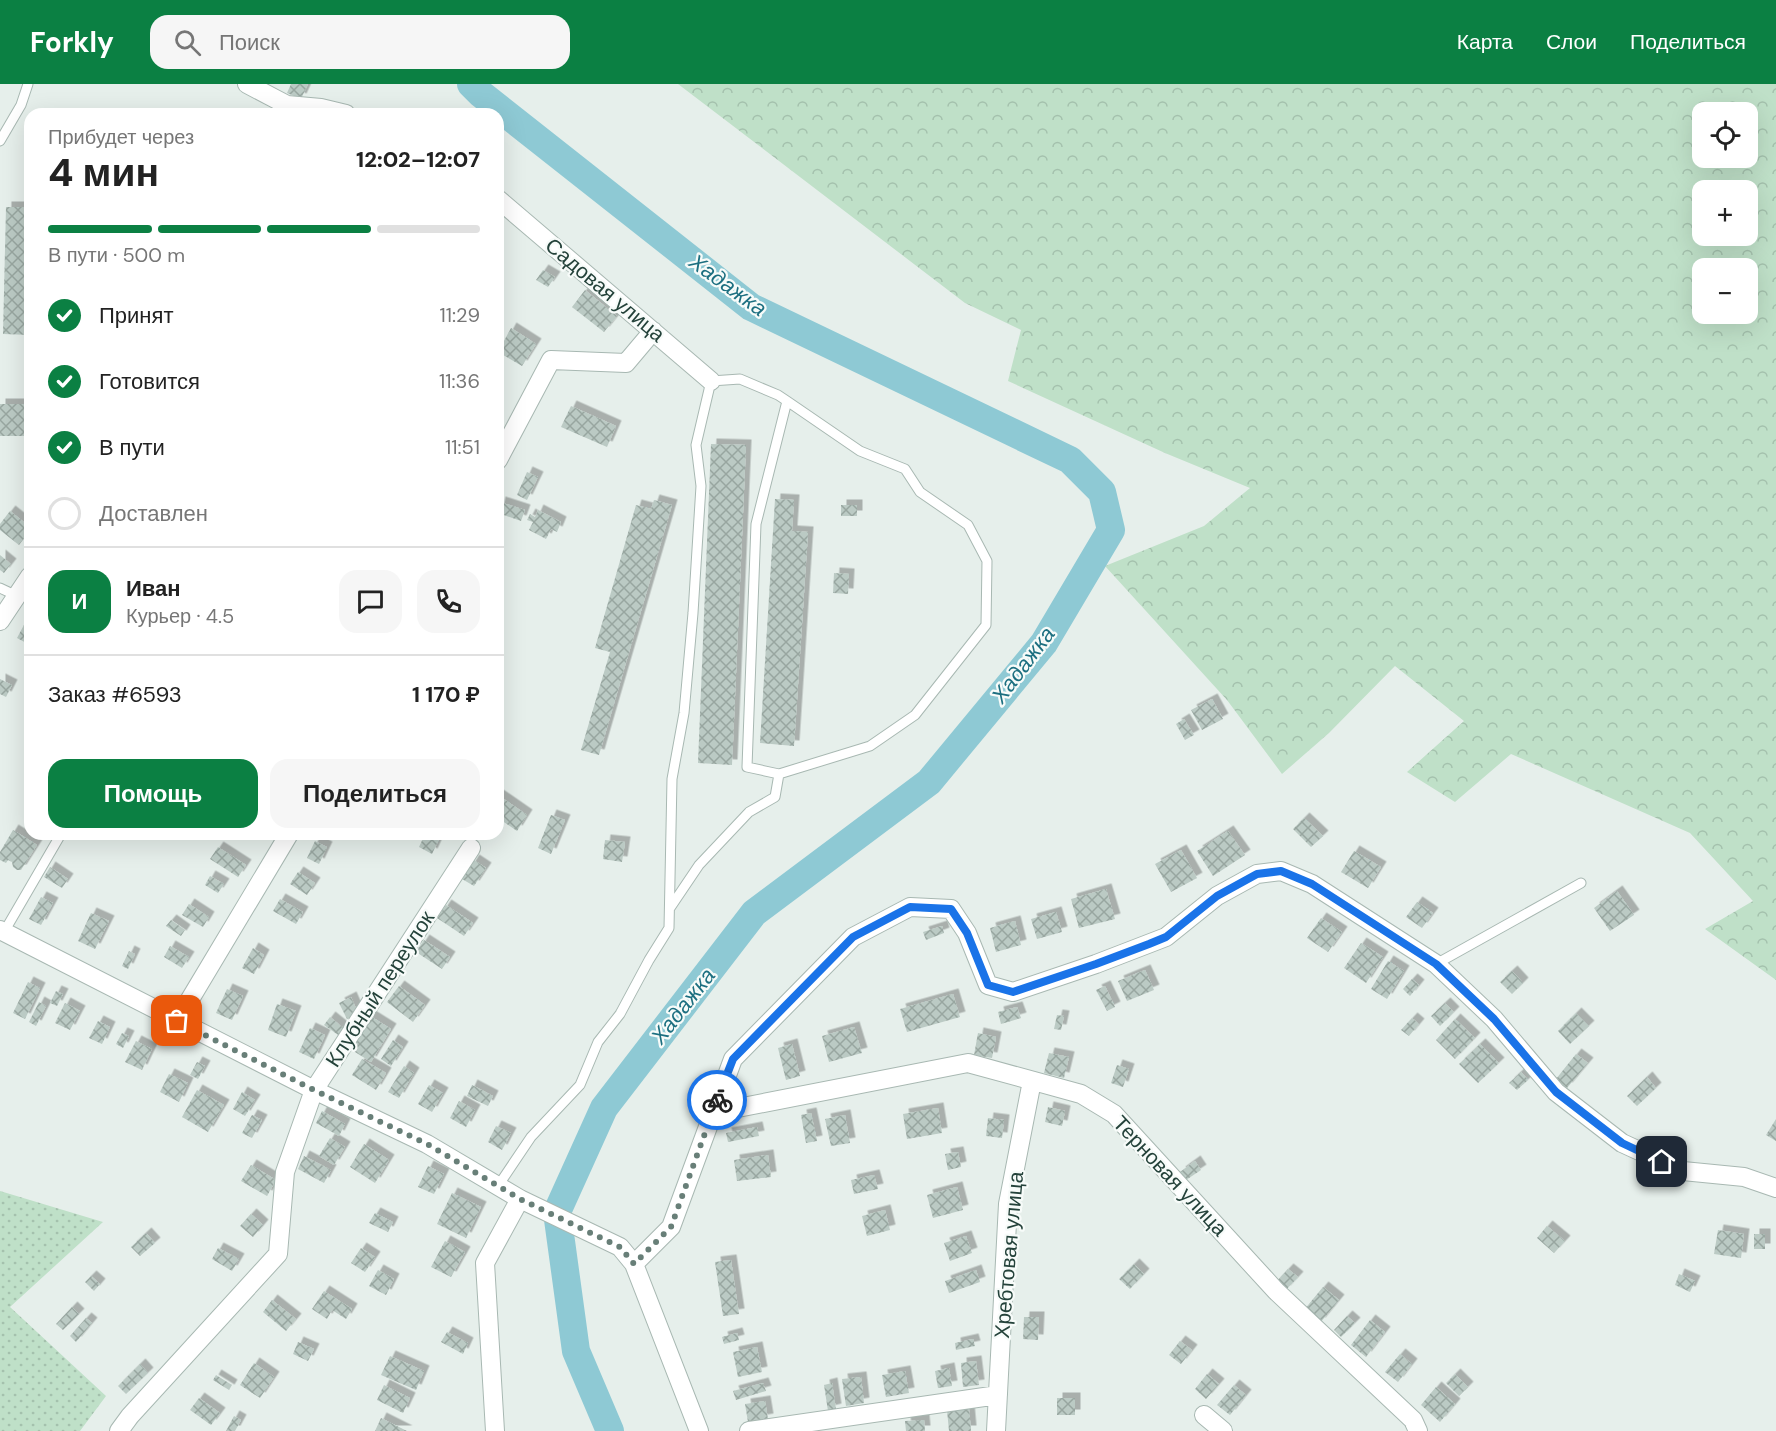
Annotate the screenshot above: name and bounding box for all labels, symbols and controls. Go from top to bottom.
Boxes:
search box [150,15,570,69]
text: Forkly [30,24,114,61]
icon: search [171,26,204,59]
text: Поиск [219,28,280,57]
text: Карта [1457,28,1513,56]
text: Слои [1546,28,1597,56]
text: Поделиться [1630,28,1746,56]
map controls [1692,102,1758,324]
button: locate [1692,102,1758,168]
text: Прибудет через [48,124,194,150]
text: 12:02–12:07 [356,145,480,174]
text: 4 мин [48,147,159,198]
button: + [1692,180,1758,246]
street label: Садовая улица [539,232,671,349]
text: В пути · 500 m [48,242,185,268]
water label: Хадажка [683,247,773,323]
button: − [1692,258,1758,324]
icon: check [48,299,81,332]
text: Принят [99,301,173,330]
text: 11:29 [440,302,480,328]
icon: check [48,365,81,398]
text: Готовится [99,367,200,396]
text: 11:36 [439,368,480,394]
icon: check [48,431,81,464]
text: В пути [99,433,165,462]
text: 11:51 [445,434,480,460]
text: Доставлен [99,499,208,528]
button: chat [339,570,402,633]
button: phone [417,570,480,633]
text: Иван [126,574,181,603]
text: И [72,587,87,616]
text: Курьер · 4.5 [126,603,234,629]
water label: Хадажка [984,621,1061,710]
text: Заказ #6593 [48,680,182,709]
text: 1 170 ₽ [412,680,480,709]
button: Помощь [48,759,258,828]
button: Поделиться [270,759,480,828]
street label: Клубный переулок [319,905,441,1072]
water label: Хадажка [644,962,722,1051]
pin [151,995,202,1046]
icon: bag [160,1004,193,1037]
courier [687,1070,747,1130]
icon: bike [701,1084,734,1117]
street label: Терновая улица [1107,1110,1234,1243]
pin [1636,1136,1687,1187]
icon: home [1645,1145,1678,1178]
street label: Хребтовая улица [988,1170,1030,1340]

